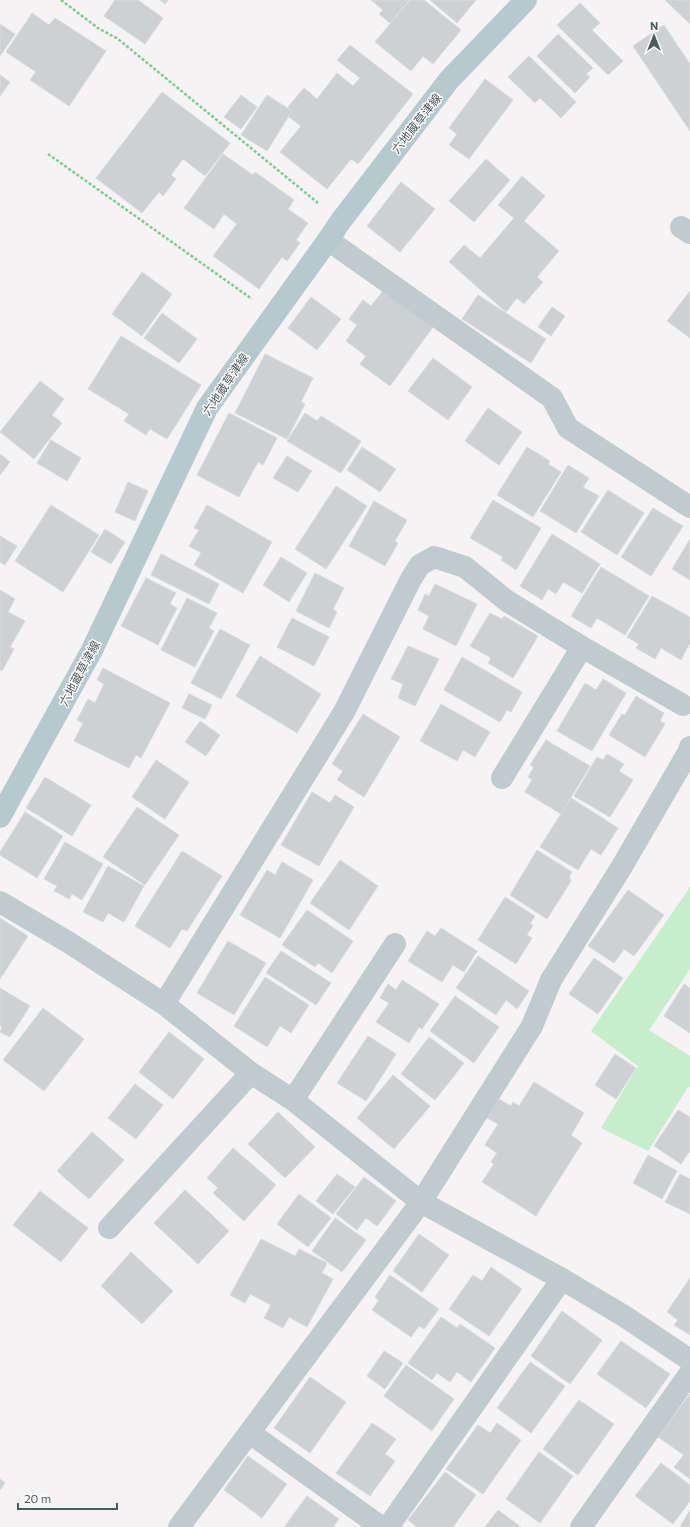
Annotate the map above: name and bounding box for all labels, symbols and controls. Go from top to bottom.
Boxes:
north arrow [634,16,674,56]
text: N [650,19,658,32]
street label: 六地蔵草津線 [388,90,444,156]
street label: 六地蔵草津線 [199,350,251,418]
street label: 六地蔵草津線 [56,638,102,708]
scale bar [18,1485,117,1511]
text: 20 m [24,1491,51,1505]

